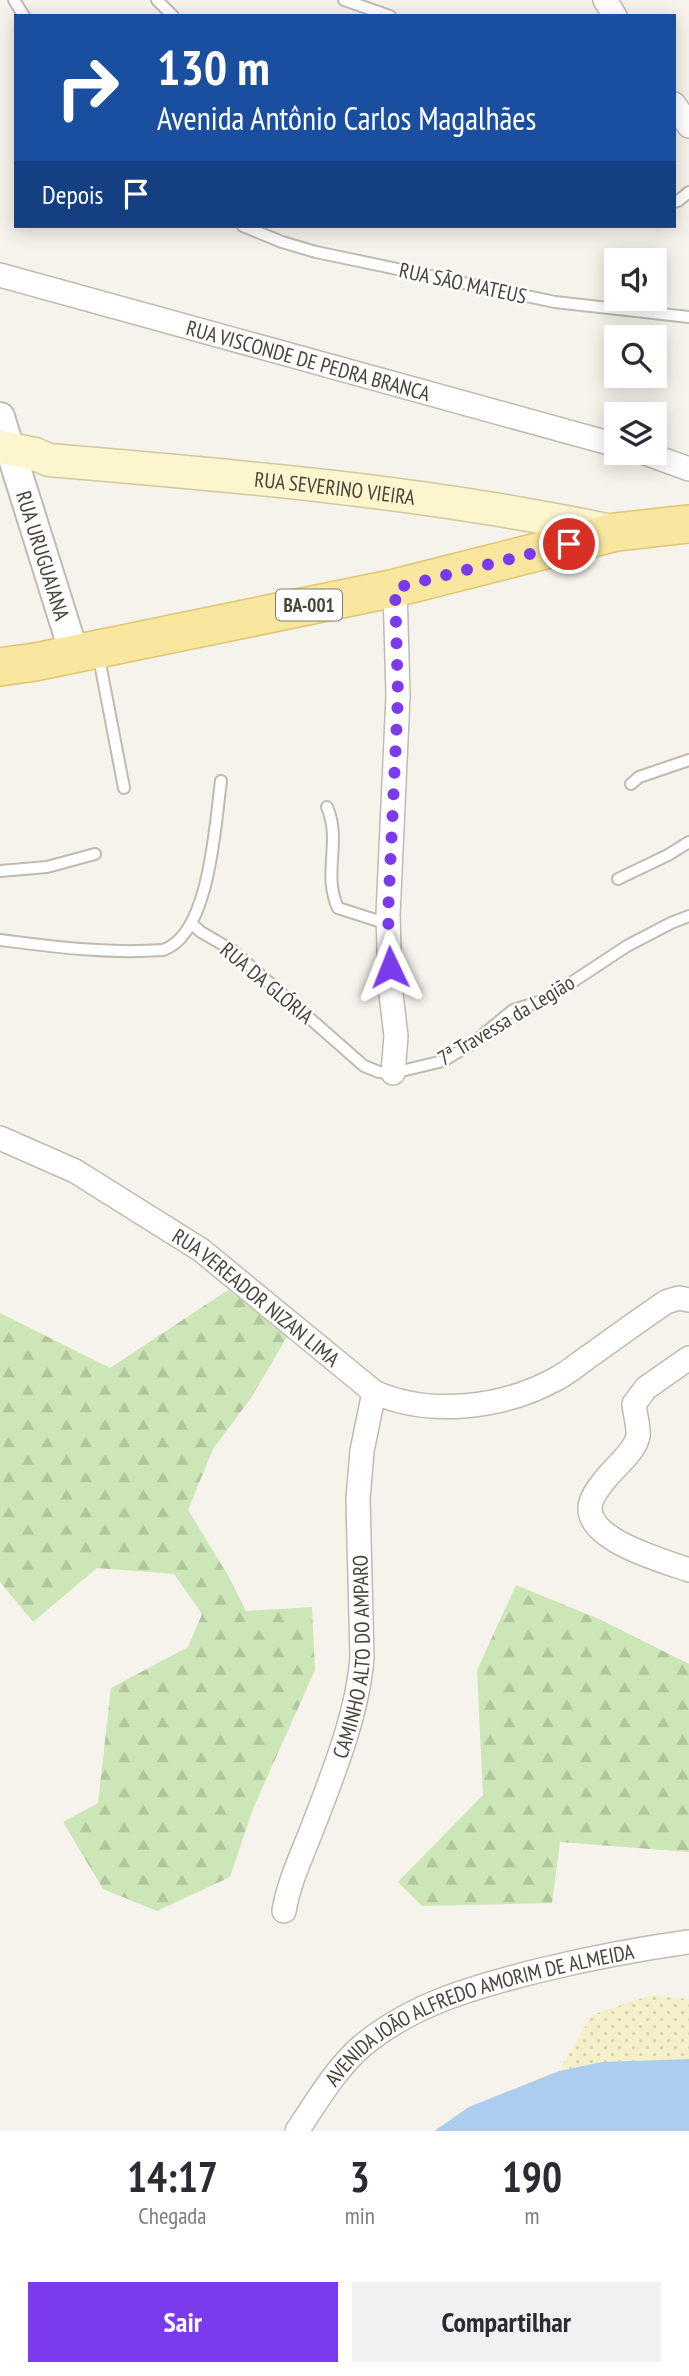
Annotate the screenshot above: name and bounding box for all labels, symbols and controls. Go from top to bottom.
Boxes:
text: 130 m [157,35,270,99]
icon: right [42,42,133,133]
text: Avenida Antônio Carlos Magalhães [157,97,536,139]
icon: arrive [117,175,155,213]
text: Depois [42,178,103,211]
map controls [604,248,667,465]
button: sound [604,248,667,311]
street label: RUA SÃO MATEUS [397,256,529,310]
street label: RUA VISCONDE DE PEDRA BRANCA [184,314,433,407]
button: search [604,325,667,388]
button: layers [604,402,667,465]
street label: RUA SEVERINO VIEIRA [253,465,417,511]
street label: RUA URUGUAIANA [10,487,76,623]
pin [539,514,599,574]
icon: arrive [550,525,588,563]
road number: BA-001 [276,590,342,620]
position arrow [353,930,427,1004]
street label: RUA DA GLÓRIA [215,936,319,1030]
street label: 7ª Travessa da Legião [433,969,579,1071]
street label: RUA VEREADOR NIZAN LIMA [167,1222,346,1372]
street label: CAMINHO ALTO DO AMPARO [326,1554,376,1762]
street label: AVENIDA JOÃO ALFREDO AMORIM DE ALMEIDA [318,1937,636,2091]
text: 14:17 [127,2149,218,2204]
text: 3 [350,2149,370,2204]
text: 190 [502,2149,562,2204]
text: Chegada [138,2201,207,2230]
text: min [345,2201,375,2230]
text: m [524,2201,539,2230]
button: Sair [28,2282,338,2362]
button: Compartilhar [352,2282,661,2362]

